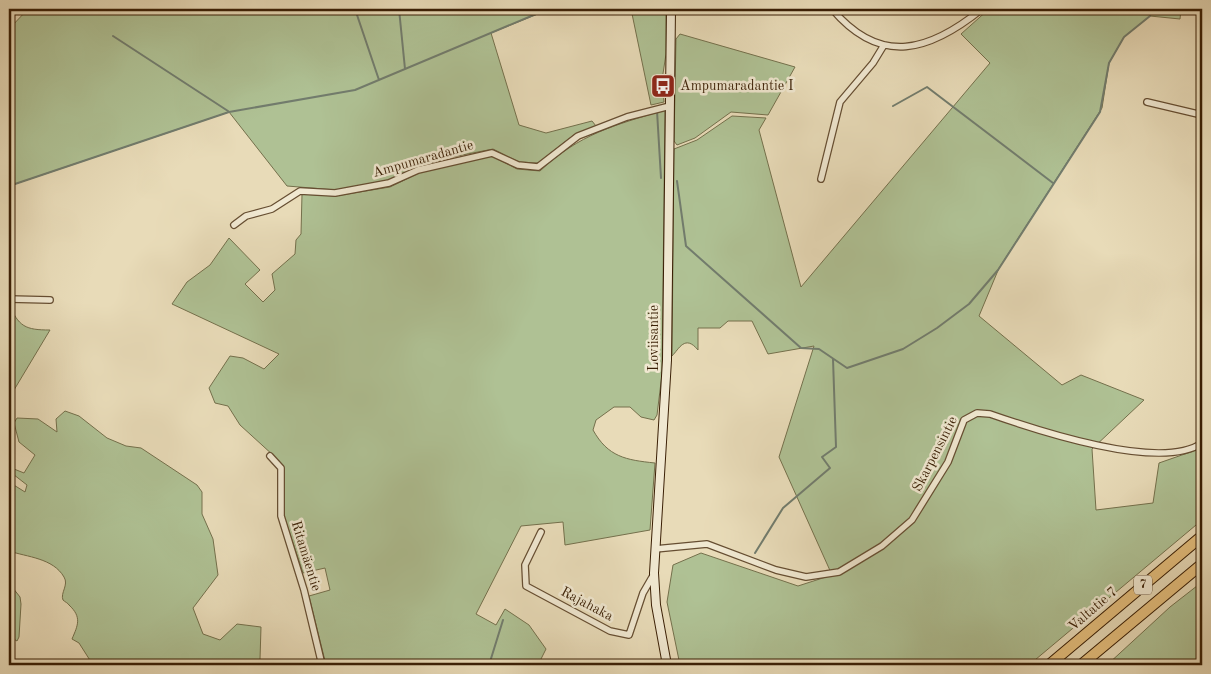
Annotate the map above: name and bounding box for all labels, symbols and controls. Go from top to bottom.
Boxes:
bus stop icon: Ampumaradantie I [650,73,676,99]
place label: Ampumaradantie I [680,79,794,93]
street label: Ampumaradantie [371,138,475,180]
street label: Loviisantie [647,305,661,371]
street label: Skarpensintie [910,414,960,494]
street label: Ritamäentie [289,519,323,593]
road number: 7 [1134,576,1152,594]
street label: Rajahaka [559,584,616,624]
street label: Valtatie 7 [1066,584,1120,634]

